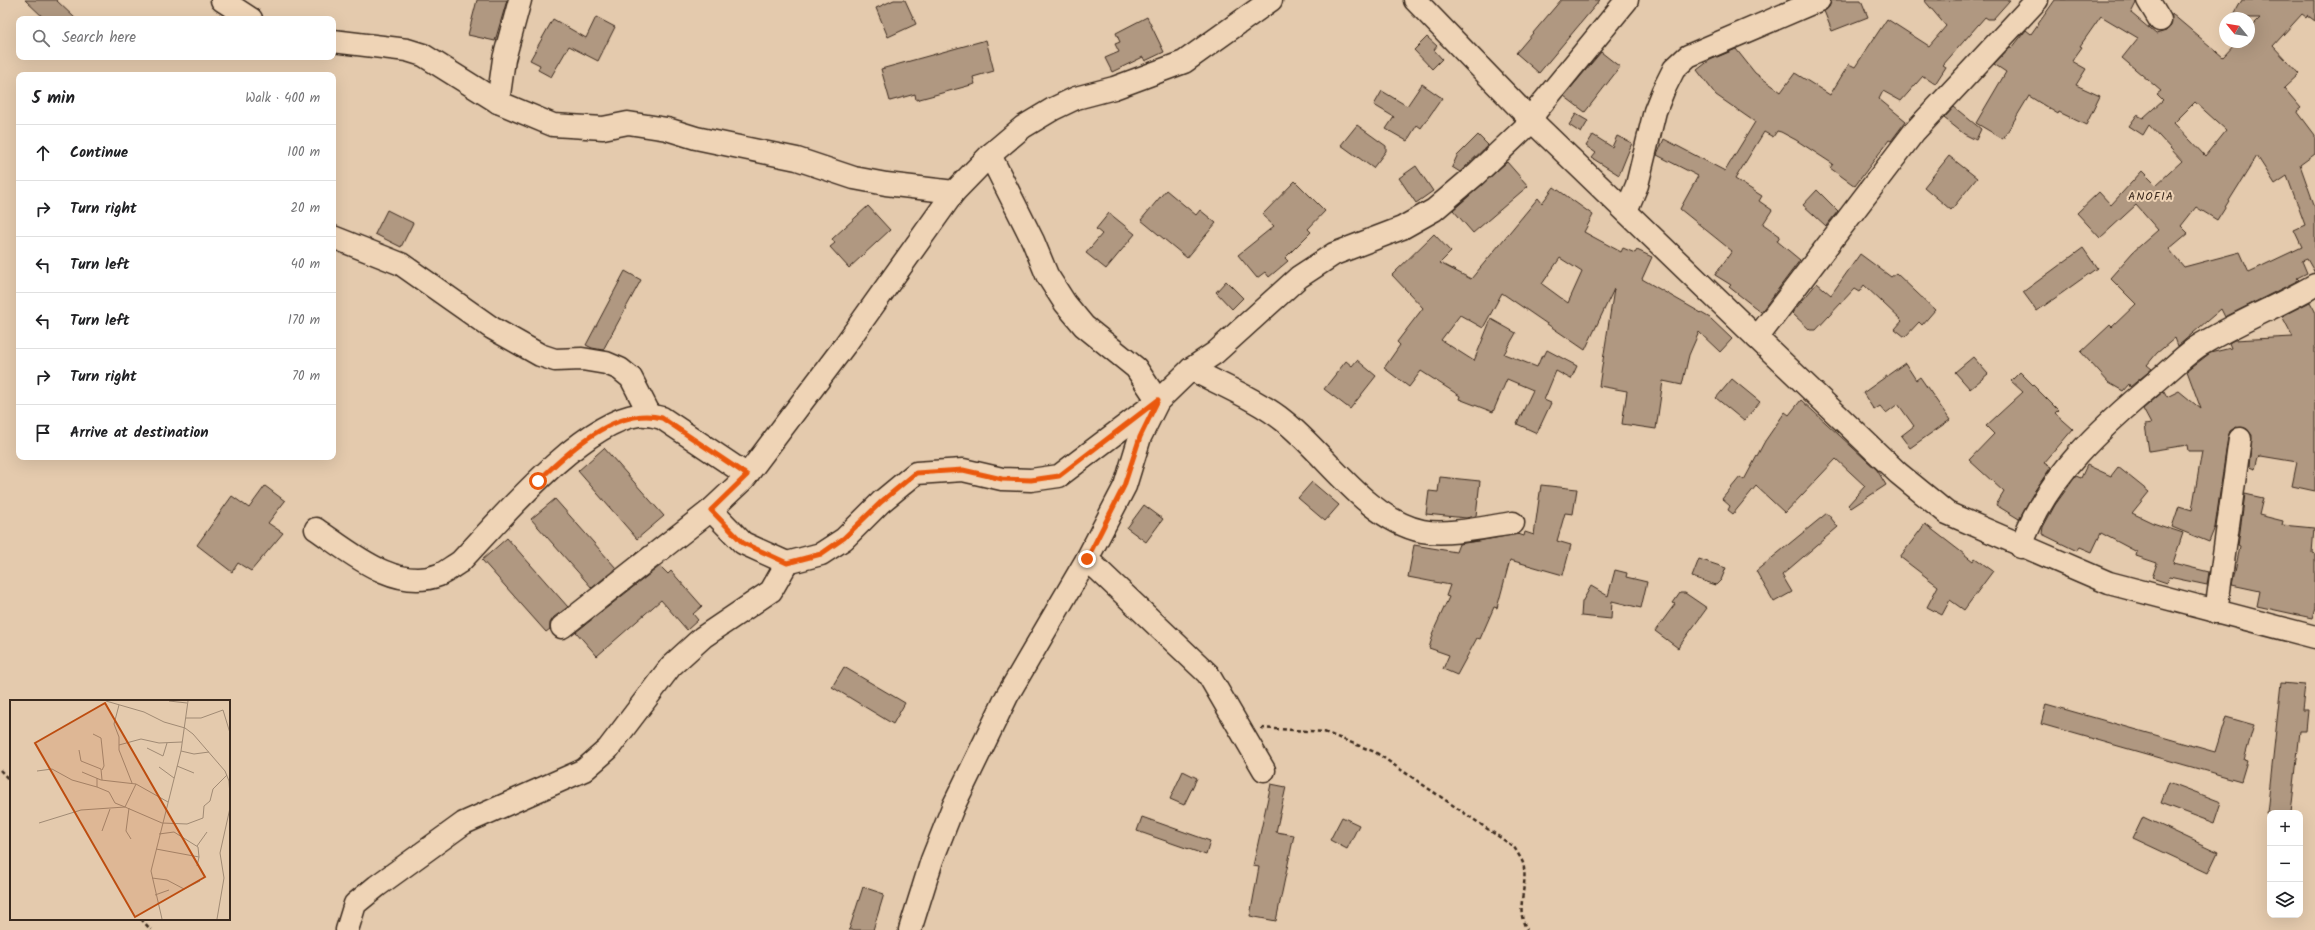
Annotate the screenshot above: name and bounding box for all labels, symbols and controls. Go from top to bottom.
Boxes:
north arrow [2219,12,2255,48]
search box [16,16,336,60]
text: Search here [62,26,136,50]
icon: search [30,27,52,49]
text: 5 min [32,85,75,112]
text: Walk · 400 m [245,88,320,109]
text: Continue [70,141,128,165]
icon: ahead [32,142,54,164]
text: 100 m [287,142,320,163]
district label: ANOFIA [2128,187,2174,206]
text: Turn right [70,197,137,221]
icon: right [32,198,54,220]
text: 20 m [290,198,320,219]
text: Turn left [70,253,130,277]
icon: left [32,254,54,276]
text: 40 m [291,254,320,275]
text: Turn left [70,309,130,333]
icon: left [32,310,54,332]
text: 170 m [288,310,320,331]
text: Turn right [70,365,137,389]
icon: right [32,366,54,388]
text: 70 m [292,366,320,387]
text: Arrive at destination [70,421,209,445]
icon: arrive [32,422,54,444]
route start [529,472,547,490]
route end [1078,550,1096,568]
inset map [10,700,230,920]
map controls [2267,810,2303,918]
button: + [2267,810,2303,846]
button: − [2267,846,2303,882]
button: layers [2267,882,2303,918]

